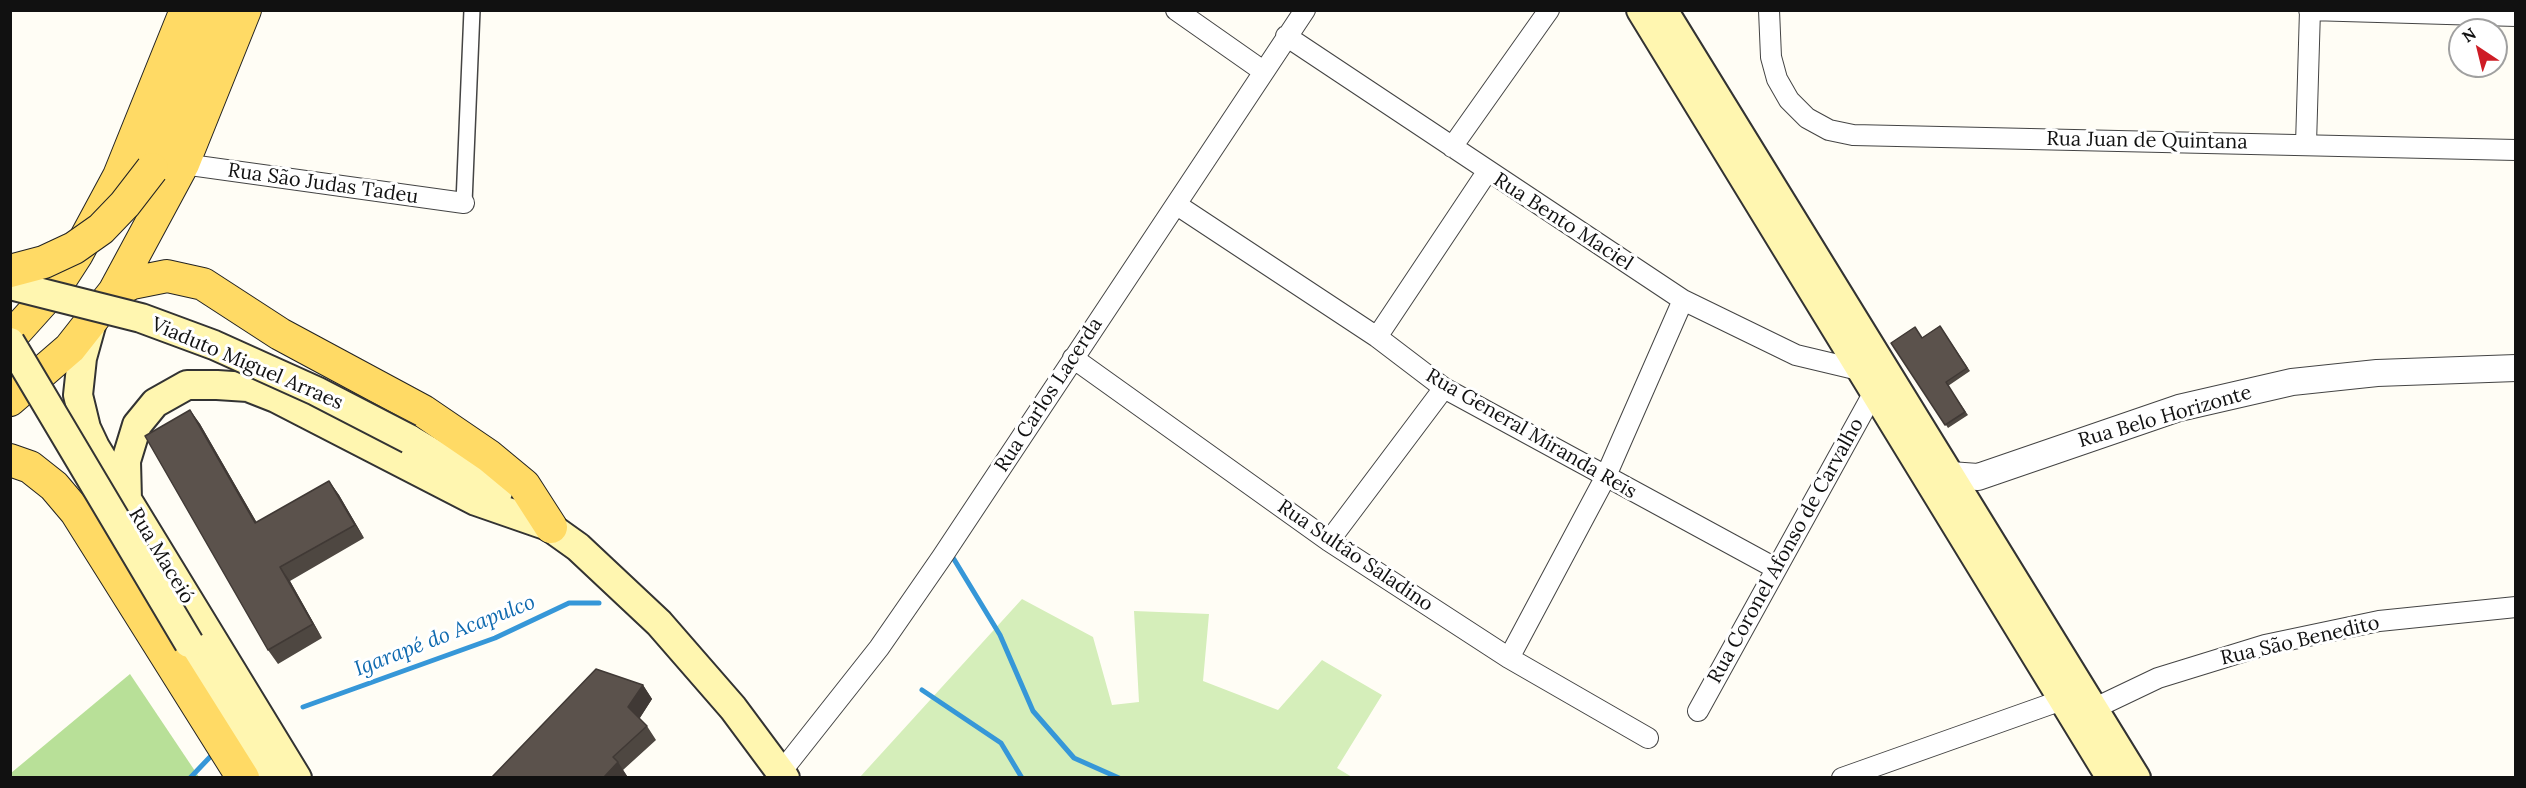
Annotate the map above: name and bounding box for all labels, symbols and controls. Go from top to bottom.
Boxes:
north arrow [2448,18,2508,78]
text: N [2458,23,2480,47]
street label: Rua Juan de Quintana [2046,127,2248,155]
street label: Rua São Judas Tadeu [226,159,420,209]
street label: Rua Bento Maciel [1489,168,1637,276]
street label: Viaduto Miguel Arraes [148,313,346,415]
street label: Rua Carlos Lacerda [990,313,1108,477]
street label: Rua General Miranda Reis [1421,364,1641,504]
street label: Rua Belo Horizonte [2076,381,2254,453]
street label: Rua Coronel Afonso de Carvalho [1703,414,1869,688]
street label: Rua Sultão Saladino [1273,495,1437,617]
street label: Rua Maceió [123,504,199,608]
water label: Igarapé do Acapulco [351,590,539,682]
street label: Rua São Benedito [2218,611,2382,671]

